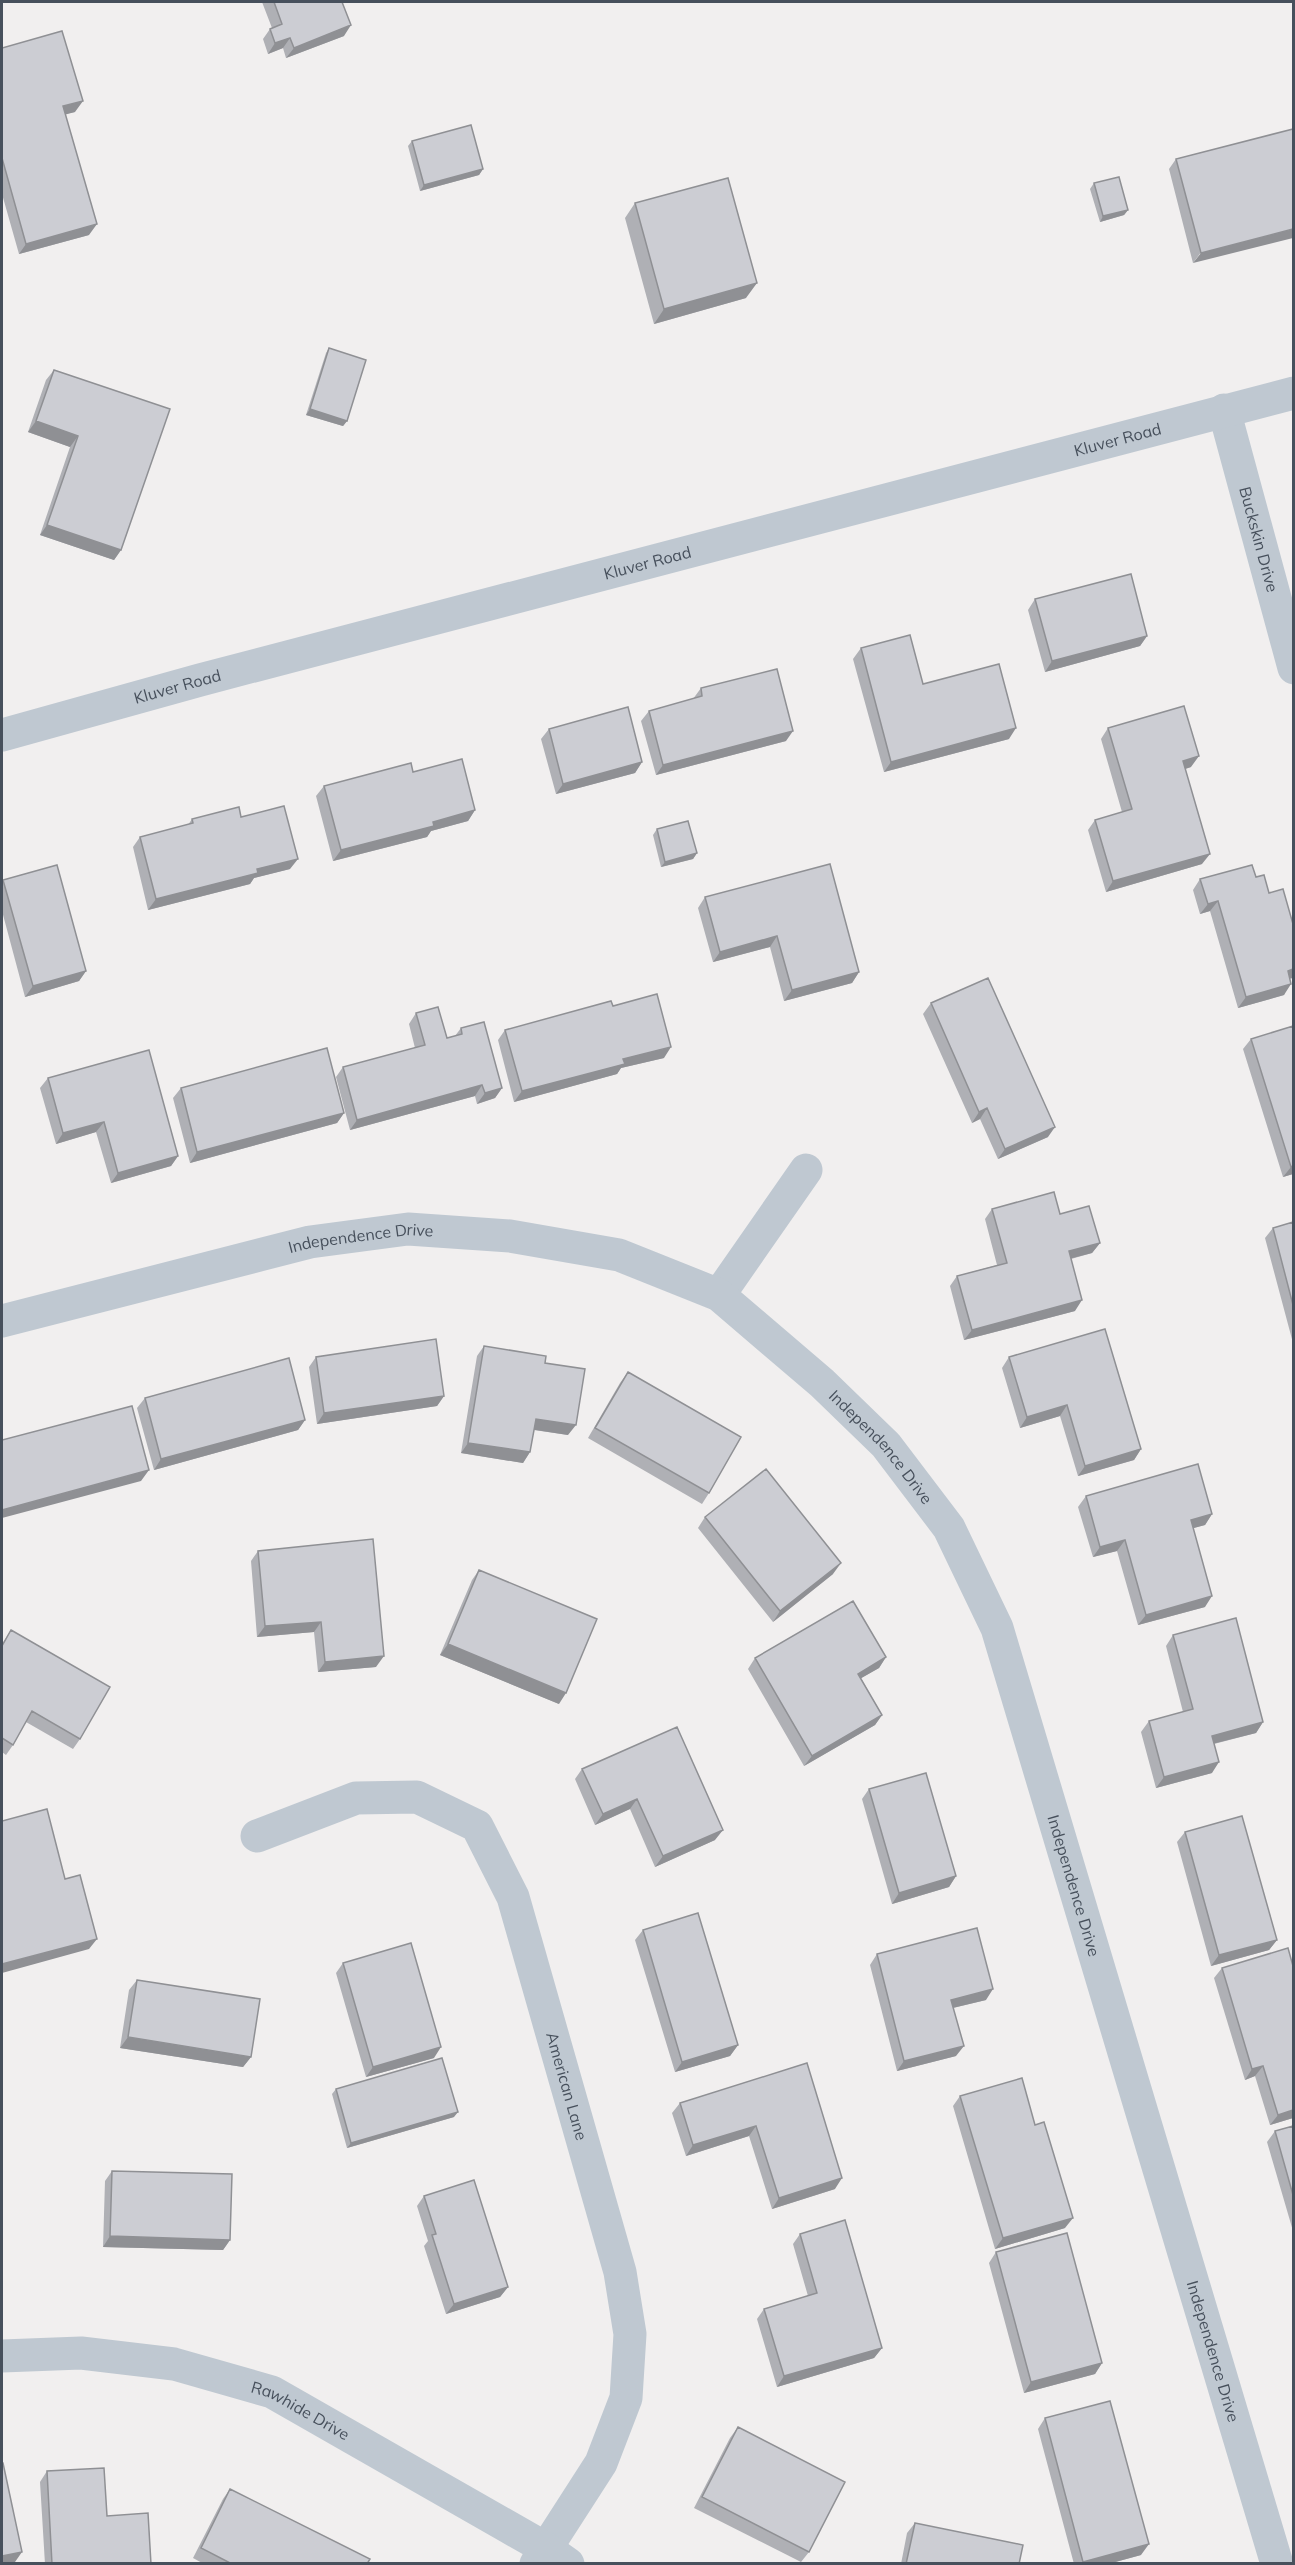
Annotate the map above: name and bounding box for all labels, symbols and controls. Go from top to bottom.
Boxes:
street label: Kluver Road [1072,418,1163,460]
street label: Buckskin Drive [1235,484,1283,594]
street label: Kluver Road [602,542,693,584]
street label: Kluver Road [132,665,223,708]
street label: Independence Drive [286,1219,434,1257]
street label: Independence Drive [825,1385,937,1508]
street label: Independence Drive [1043,1812,1105,1959]
street label: American Lane [542,2030,592,2143]
street label: Independence Drive [1183,2278,1244,2424]
street label: Rawhide Drive [249,2377,353,2444]

